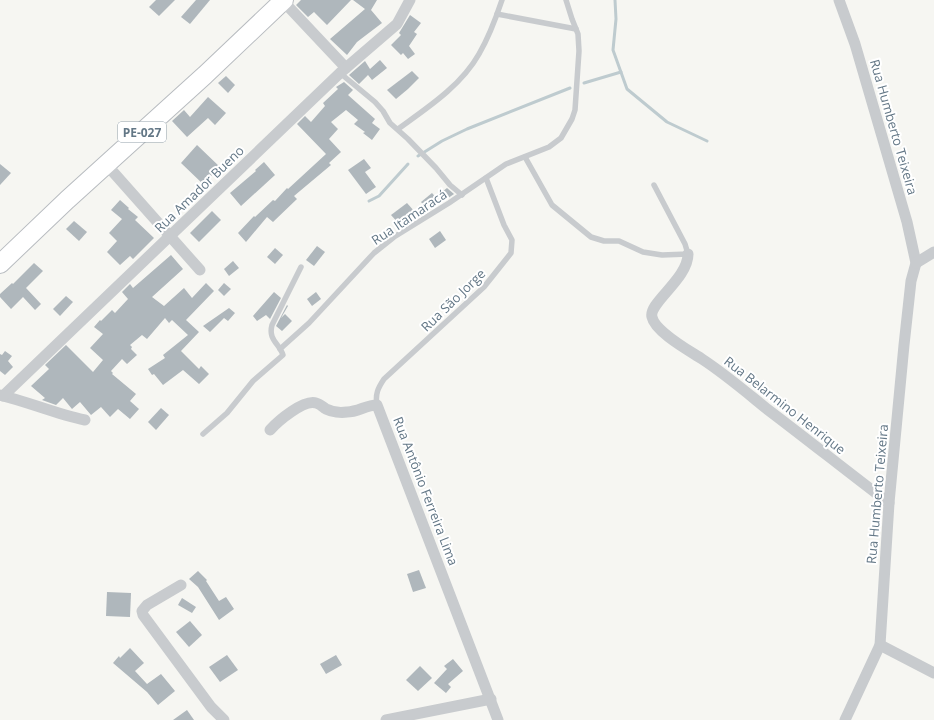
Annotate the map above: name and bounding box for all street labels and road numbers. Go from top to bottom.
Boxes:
street label: Rua Humberto Teixeira [866,57,922,197]
road number: PE-027 [118,122,166,142]
street label: Rua Amador Bueno [150,141,248,236]
street label: Rua Itamaracá [368,185,450,249]
street label: Rua São Jorge [417,265,489,335]
street label: Rua Belarmino Henrique [721,352,849,458]
street label: Rua Antônio Ferreira Lima [389,414,463,568]
street label: Rua Humberto Teixeira [862,423,892,565]

